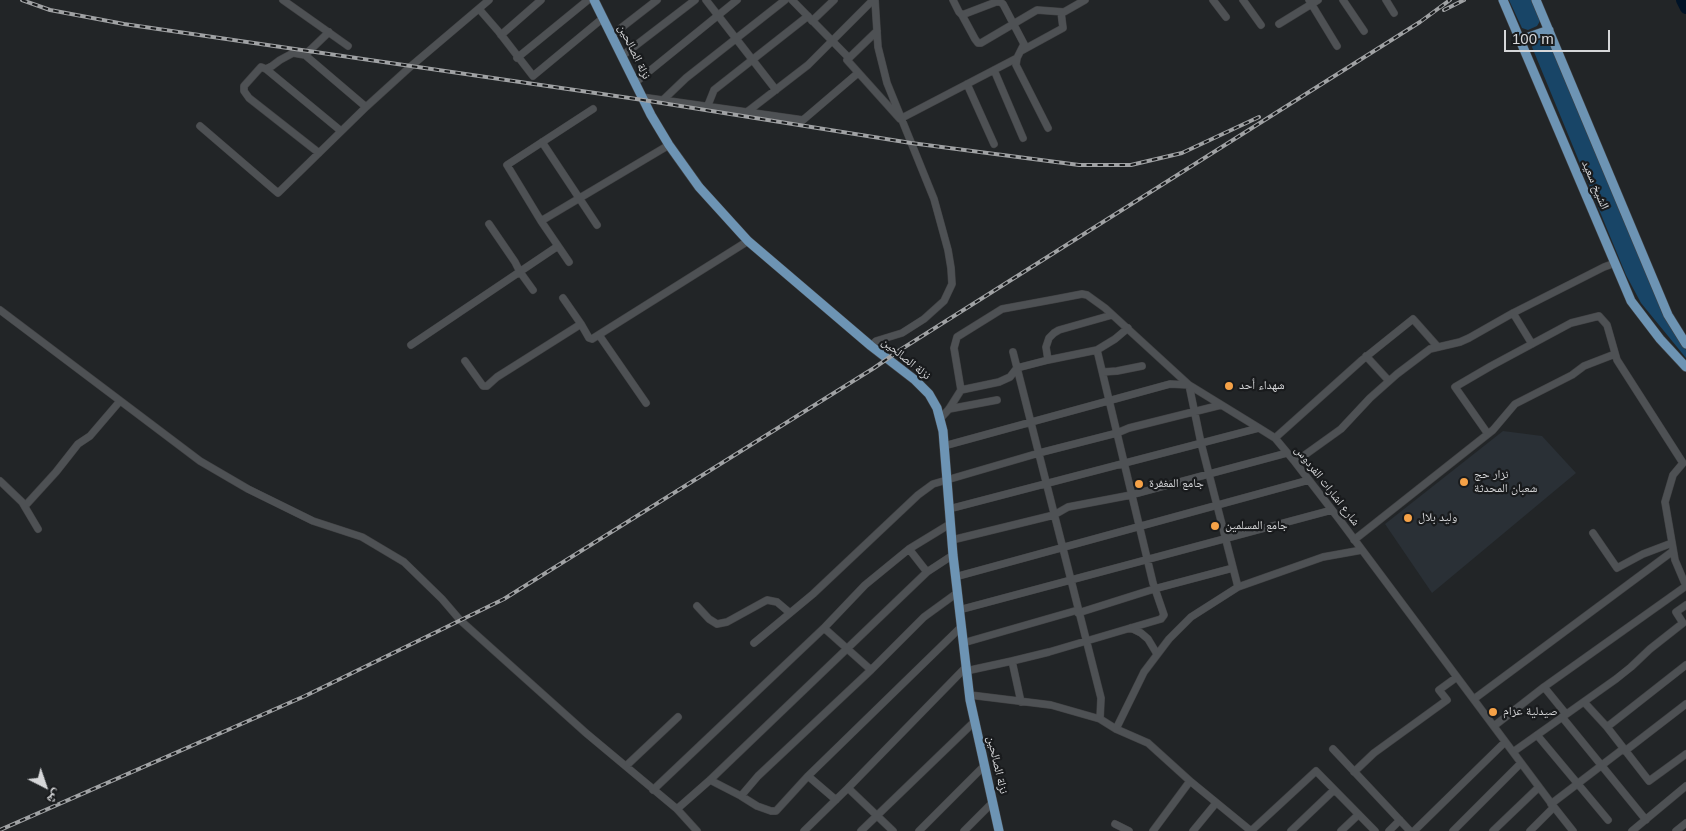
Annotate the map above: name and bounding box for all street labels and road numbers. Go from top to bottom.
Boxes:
street label: نزلة الصالحين [615,22,653,82]
street label: الشيخ سعيد [1578,158,1612,212]
street label: نزلة الصالحين [879,335,933,383]
street label: شارع اشارات الفردوس [1291,443,1363,529]
street label: نزلة الصالحين [983,735,1011,795]

